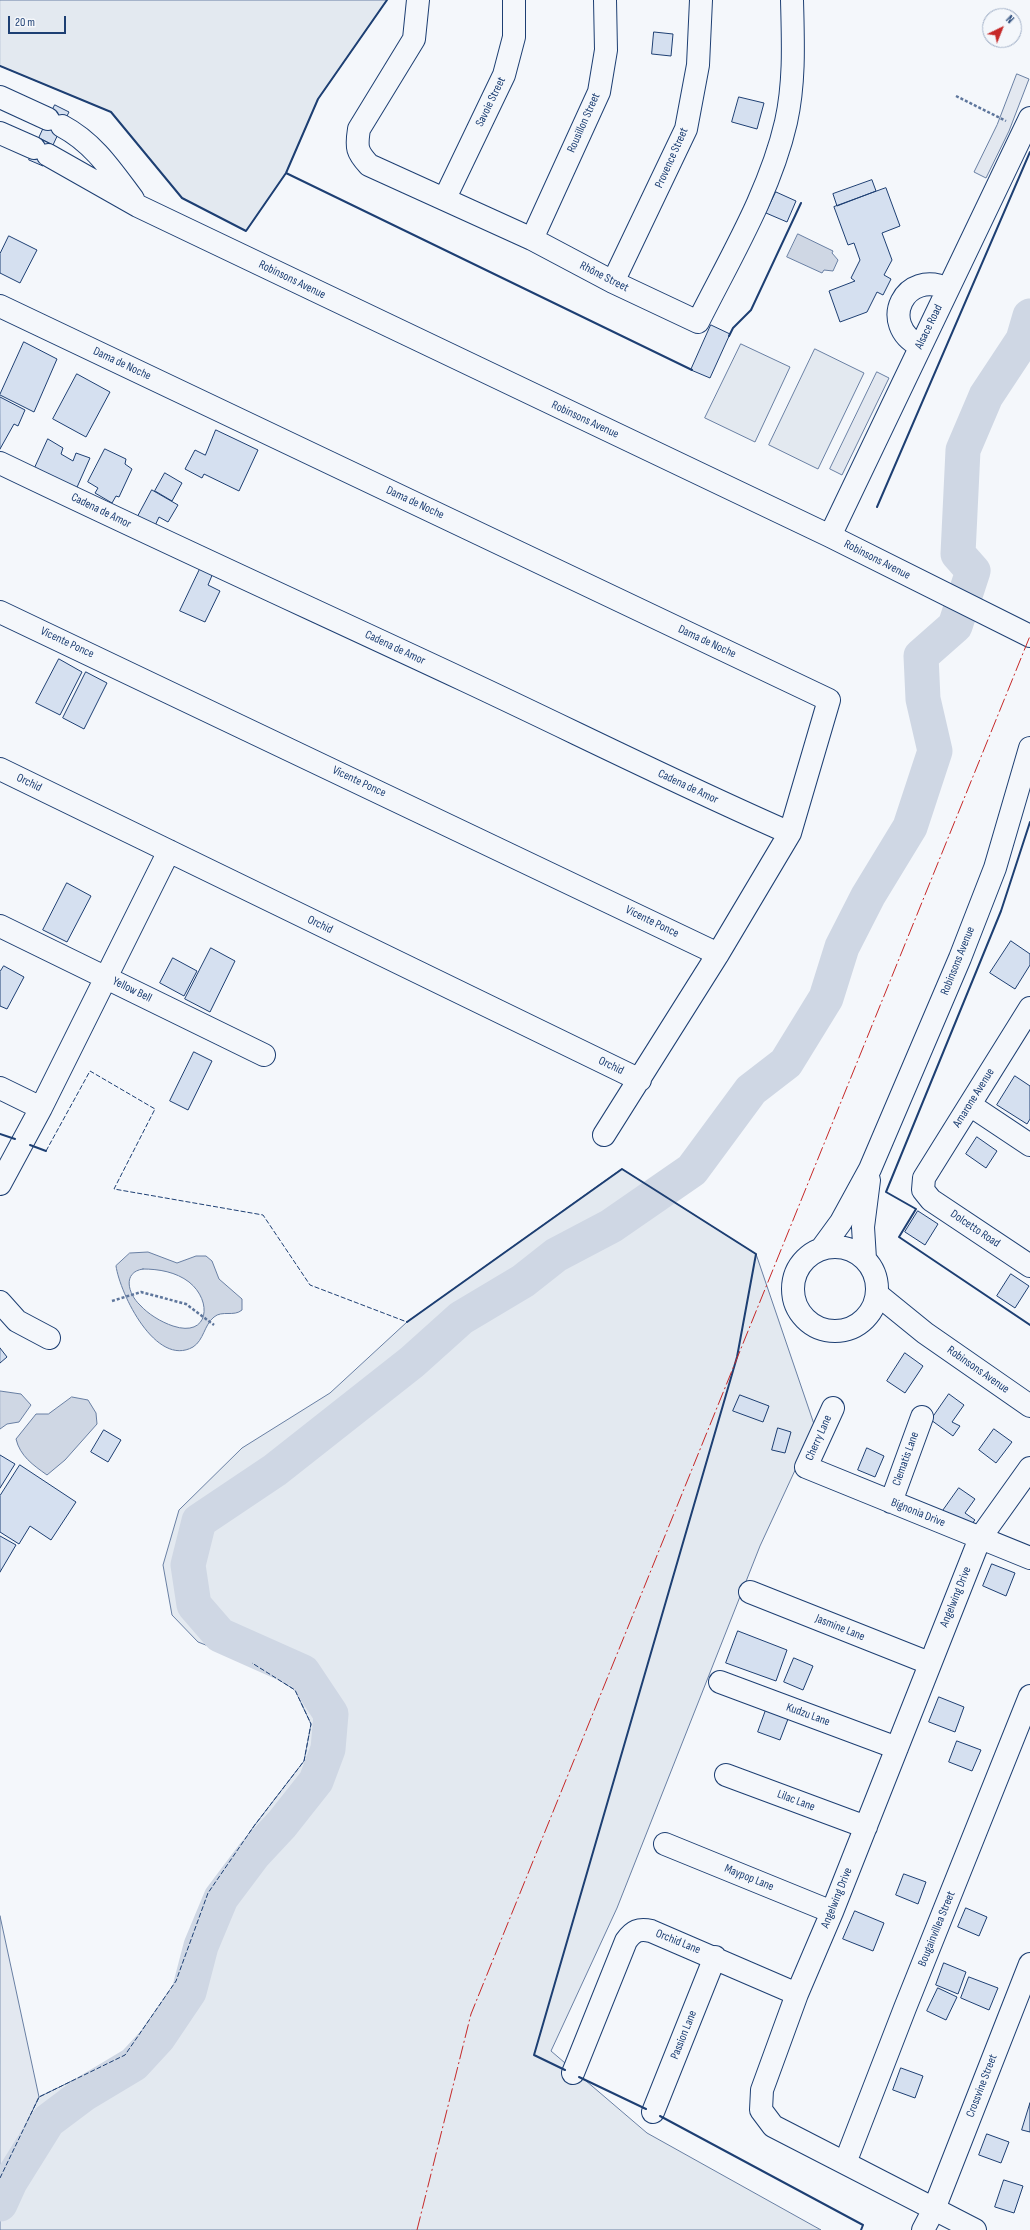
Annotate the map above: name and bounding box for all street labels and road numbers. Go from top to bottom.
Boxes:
street label: Savoie Street [473,75,509,129]
street label: Rousillon Street [564,91,604,155]
street label: Provence Street [652,126,692,190]
street label: Robinsons Avenue [256,258,328,302]
street label: Rhône Street [577,259,631,295]
street label: Alsace Road [912,302,946,352]
street label: Dama de Noche [91,344,153,384]
street label: Robinsons Avenue [549,398,621,442]
street label: Dama de Noche [384,483,446,523]
street label: Cadena de Amor [69,490,133,532]
street label: Robinsons Avenue [841,537,913,583]
street label: Dama de Noche [676,622,738,662]
street label: Vicente Ponce [38,624,96,662]
street label: Cadena de Amor [363,628,427,668]
street label: Vicente Ponce [330,763,388,801]
street label: Cadena de Amor [656,767,720,807]
street label: Orchid [14,771,44,795]
street label: Vicente Ponce [623,903,681,941]
street label: Orchid [305,913,335,937]
street label: Robinsons Avenue [938,925,978,997]
street label: Yellow Bell [110,974,154,1006]
street label: Orchid [596,1054,626,1078]
street label: Amarone Avenue [950,1066,998,1130]
street label: Dolcetto Road [947,1207,1003,1251]
street label: Robinsons Avenue [944,1343,1012,1397]
street label: Cherry Lane [803,1413,835,1463]
street label: Clematis Lane [890,1430,922,1488]
street label: Bignonia Drive [889,1496,947,1530]
street label: Angelwing Drive [937,1565,975,1629]
street label: Jasmine Lane [813,1612,867,1644]
street label: Kudzu Lane [784,1700,832,1730]
street label: Lilac Lane [775,1787,817,1815]
street label: Maypop Lane [722,1862,776,1894]
street label: Angelwing Drive [818,1866,856,1930]
street label: Bougainvillea Street [915,1889,959,1969]
street label: Orchid Lane [653,1926,703,1958]
street label: Passion Lane [668,2009,700,2061]
street label: Crossvine Street [963,2052,1001,2120]

